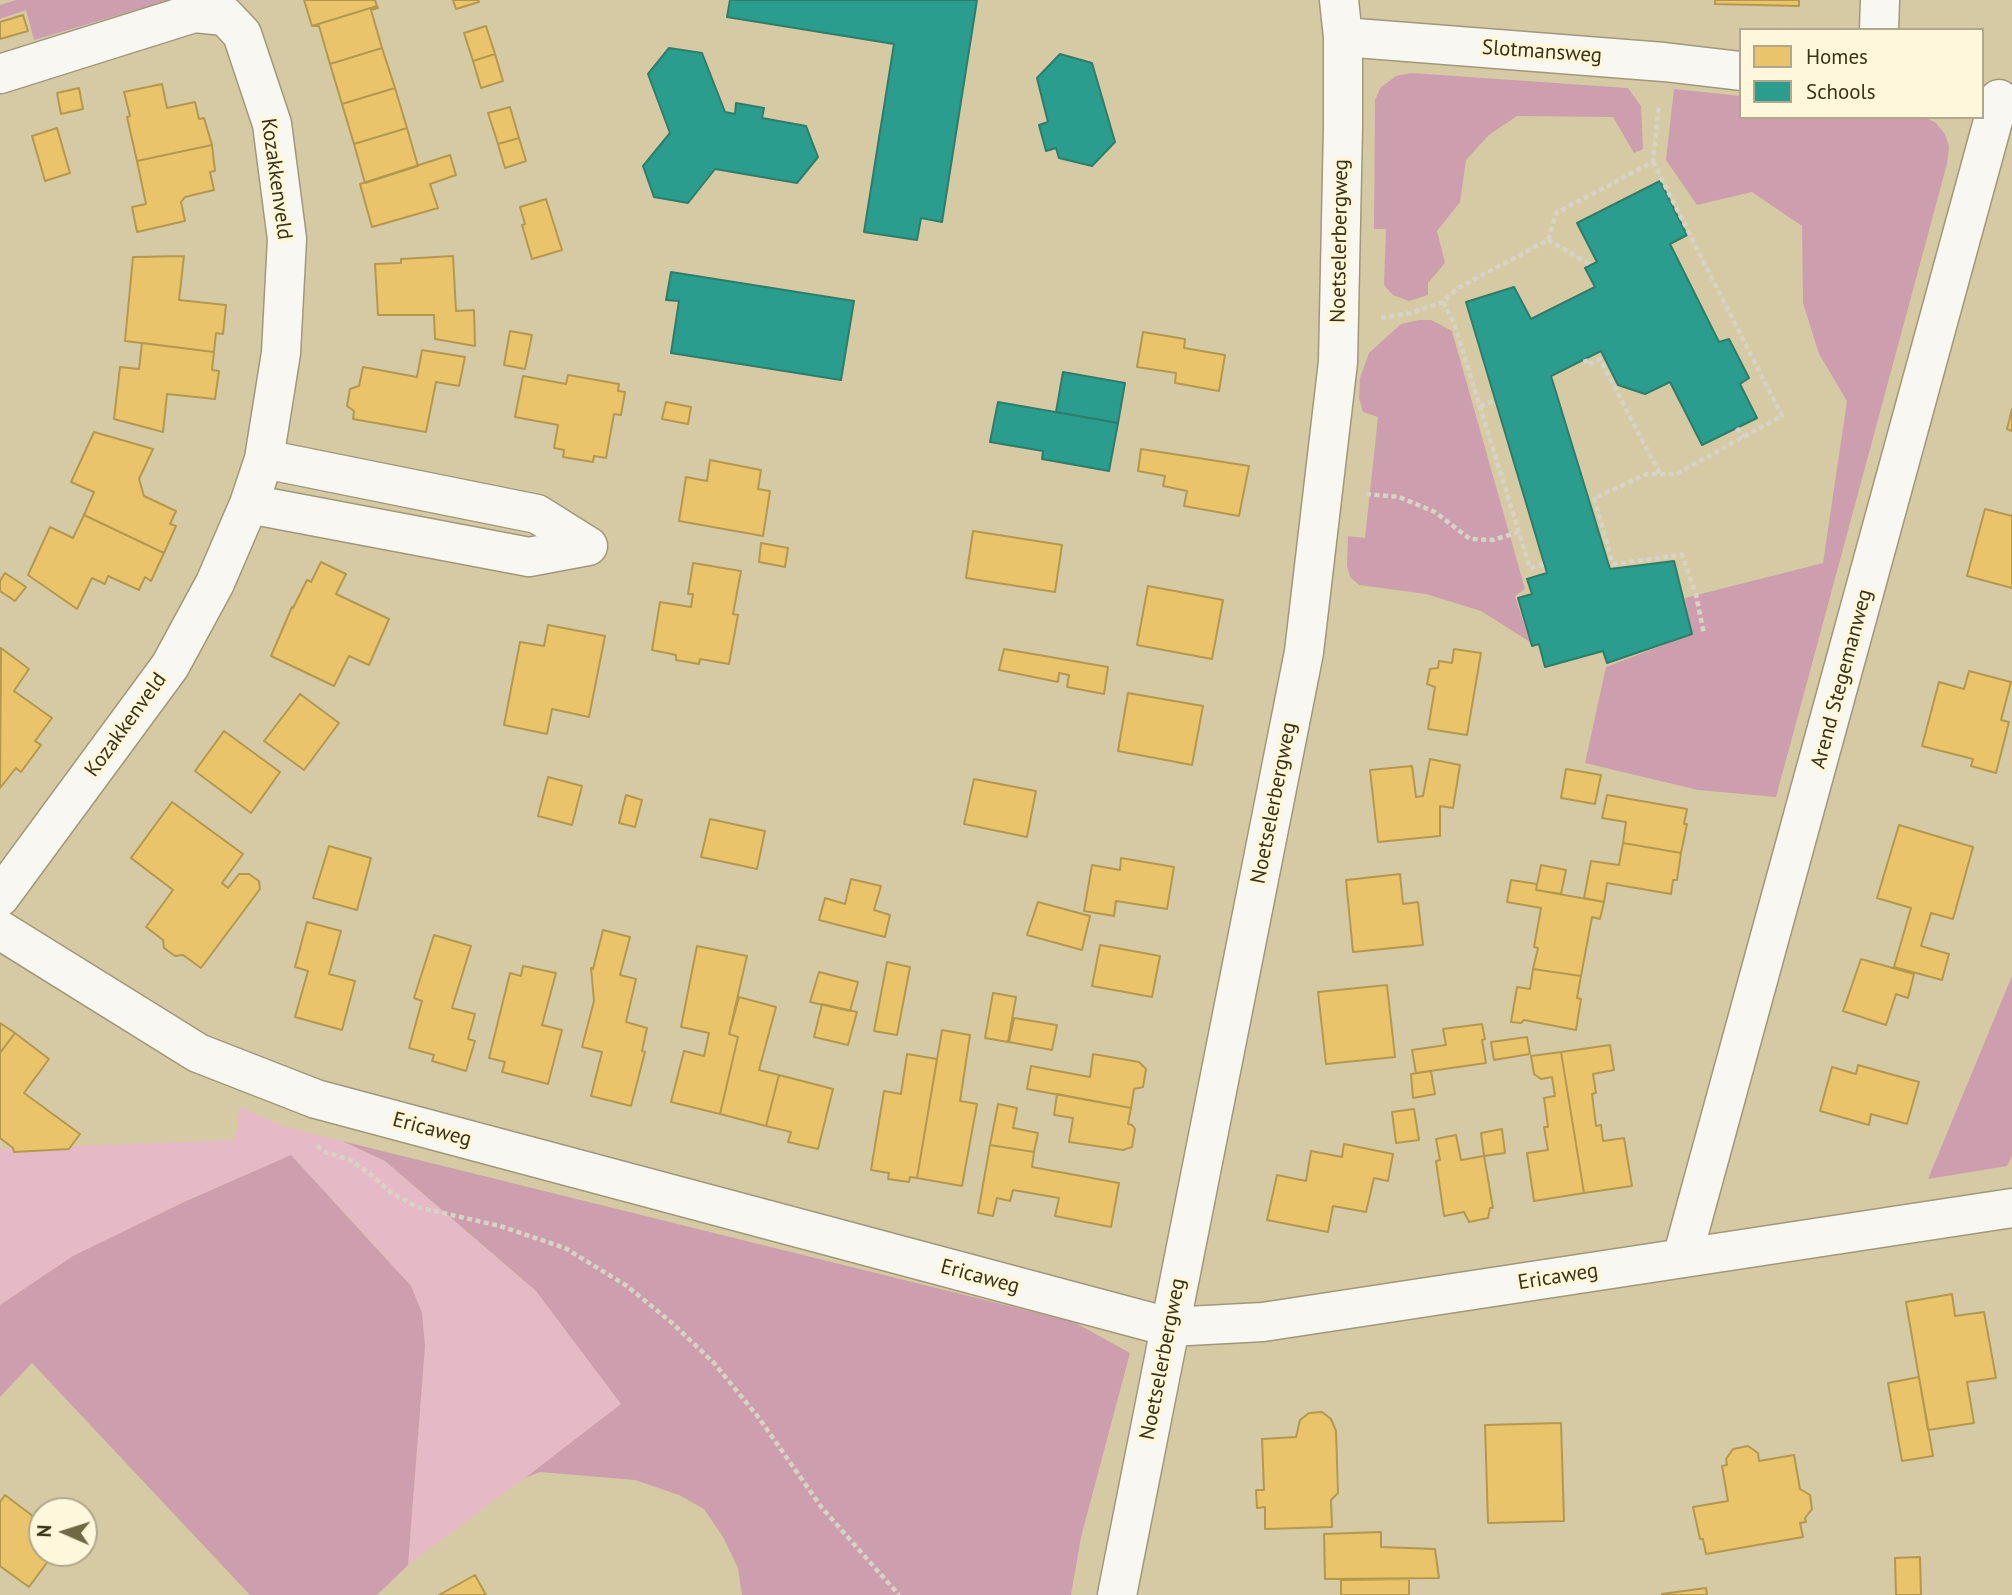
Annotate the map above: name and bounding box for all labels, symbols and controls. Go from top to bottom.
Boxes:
legend [1739,28,1984,119]
street label: Slotmansweg [1481,35,1603,69]
text: Homes [1806,43,1868,70]
text: Schools [1806,78,1876,105]
street label: Kozakkenveld [255,117,297,241]
street label: Noetselerbergweg [1326,159,1354,323]
street label: Arend Stegemanweg [1806,586,1878,772]
street label: Kozakkenveld [80,668,172,782]
street label: Noetselerbergweg [1246,720,1302,886]
street label: Ericaweg [390,1107,474,1153]
street label: Ericaweg [938,1254,1022,1300]
street label: Ericaweg [1516,1258,1600,1296]
street label: Noetselerbergweg [1135,1276,1191,1442]
north arrow [28,1497,98,1567]
text: N [32,1524,56,1538]

